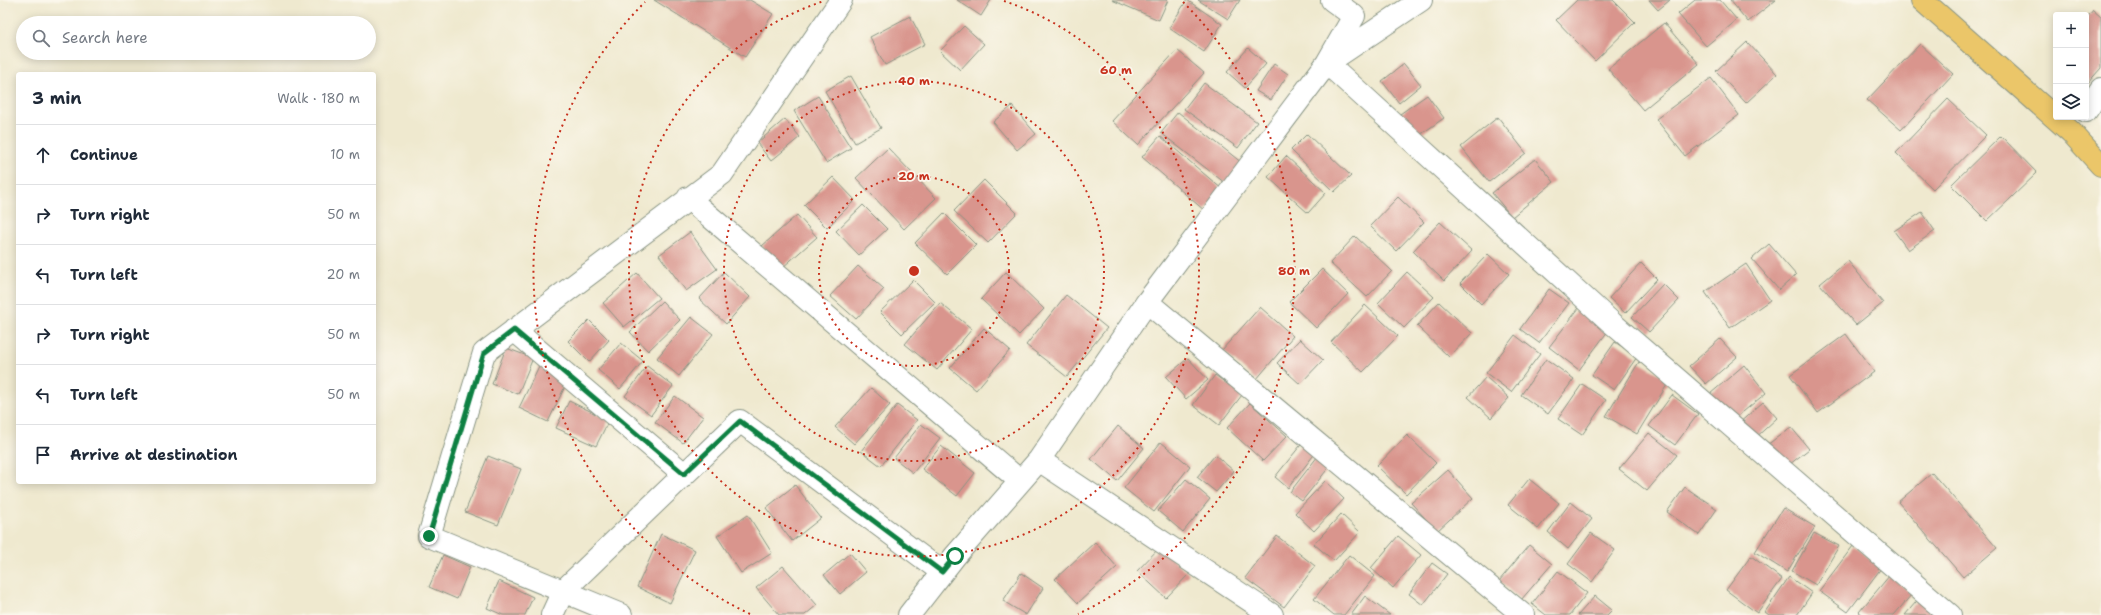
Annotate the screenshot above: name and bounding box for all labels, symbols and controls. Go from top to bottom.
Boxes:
map controls [2053,12,2089,120]
button: + [2053,12,2089,48]
search box [16,16,376,60]
icon: search [30,27,52,49]
text: Search here [62,28,148,48]
button: − [2053,48,2089,84]
text: 60 m [1100,62,1132,78]
text: 40 m [898,73,930,89]
button: layers [2053,84,2089,120]
text: 3 min [32,87,82,109]
text: Walk · 180 m [277,90,360,107]
icon: ahead [32,144,54,166]
text: Continue [70,145,138,165]
text: 10 m [330,146,360,163]
text: 20 m [898,168,930,184]
icon: right [32,204,54,226]
text: Turn right [70,205,150,225]
text: 50 m [327,206,360,223]
text: 80 m [1278,263,1310,279]
icon: left [32,264,54,286]
centre of rings [907,264,921,278]
text: Turn left [70,265,138,285]
text: 20 m [327,266,360,283]
icon: right [32,324,54,346]
text: Turn right [70,325,150,345]
text: 50 m [327,326,360,343]
icon: left [32,384,54,406]
text: Turn left [70,385,138,405]
text: 50 m [327,386,360,403]
icon: arrive [32,444,54,466]
text: Arrive at destination [70,445,238,465]
route end [420,527,438,545]
route start [946,547,964,565]

